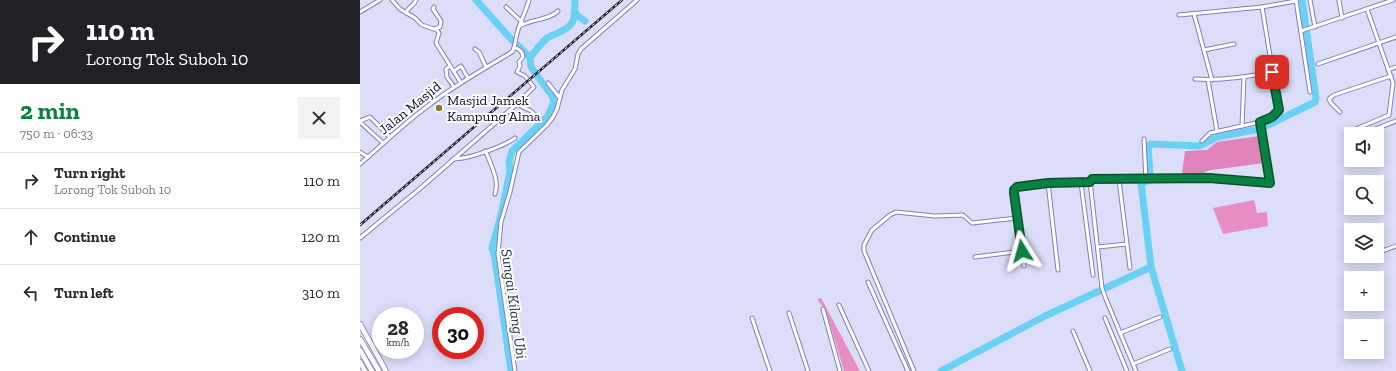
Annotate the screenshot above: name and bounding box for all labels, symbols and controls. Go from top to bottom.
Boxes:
text: 110 m [86,14,155,47]
icon: right [20,16,72,68]
text: Lorong Tok Suboh 10 [86,48,248,70]
pin [1255,55,1289,89]
icon: arrive [1261,61,1283,83]
street label: Jalan Masjid [376,78,445,138]
place label: Masjid Jamek Kampung Alma [447,92,541,125]
text: 2 min [20,96,80,125]
button: close [298,97,340,139]
marker: Masjid Jamek Kampung Alma [434,103,444,113]
text: 750 m · 06:33 [20,126,93,141]
map controls [1344,127,1384,359]
button: sound [1344,127,1384,167]
text: Turn right [54,164,125,182]
icon: right [20,170,42,192]
text: 110 m [303,172,340,190]
button: search [1344,175,1384,215]
text: Lorong Tok Suboh 10 [54,182,171,197]
button: layers [1344,223,1384,263]
icon: ahead [20,226,42,248]
text: Continue [54,228,116,246]
text: 120 m [302,228,340,246]
position arrow [1001,230,1043,272]
water label: Sungai Kilang Ubi [497,248,531,360]
button: + [1344,271,1384,311]
icon: left [20,282,42,304]
text: Turn left [54,284,114,302]
text: 310 m [302,284,340,302]
speed limit sign: 30 [432,307,484,359]
text: 28 [387,316,409,340]
button: − [1344,319,1384,359]
text: km/h [387,337,409,349]

